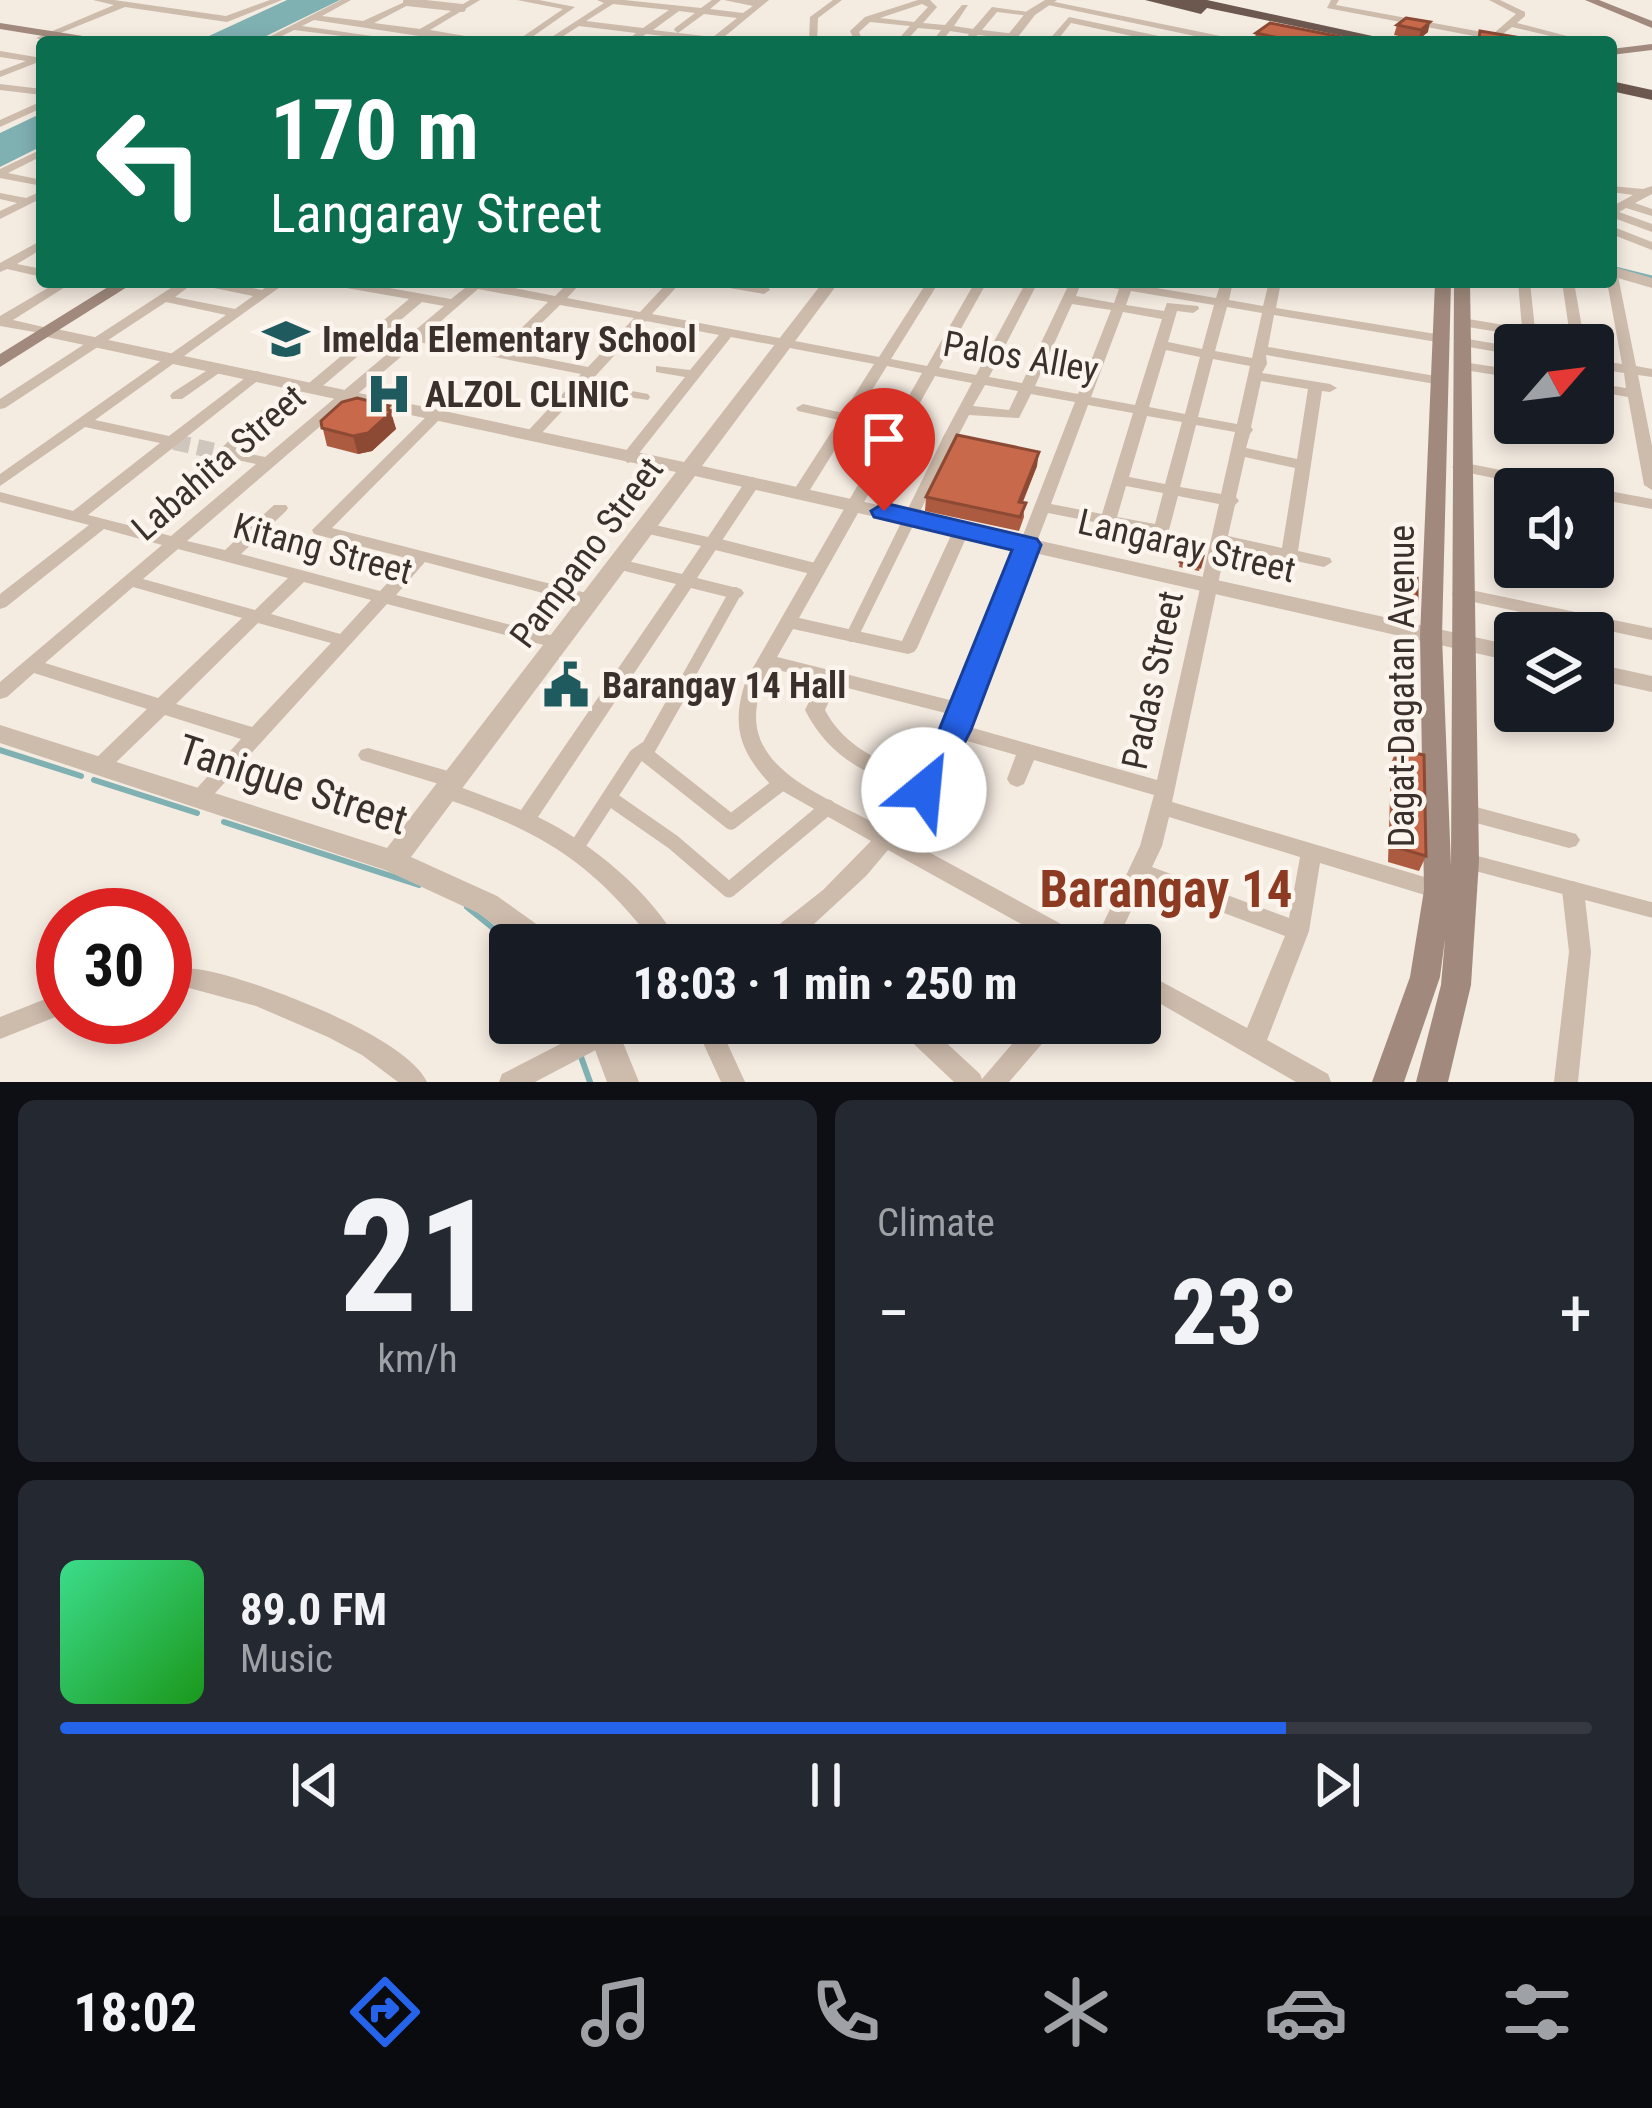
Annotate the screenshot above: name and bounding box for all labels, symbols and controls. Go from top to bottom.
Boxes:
text: 170 m [270,81,479,180]
icon: left [72,84,228,240]
text: Langaray Street [270,182,603,245]
school or university icon: Imelda Elementary School [261,314,311,364]
place label: Imelda Elementary School [322,319,697,361]
street label: Palos Alley [940,323,1102,391]
north arrow [1494,324,1614,444]
map controls [1494,324,1614,732]
hospital icon: ALZOL CLINIC [364,369,414,419]
place label: ALZOL CLINIC [425,374,629,416]
street label: Labahita Street [124,376,314,549]
pin [833,388,935,511]
icon: arrive [851,406,917,472]
street label: Pampano Street [502,449,672,656]
button: sound [1494,468,1614,588]
street label: Langaray Street [1074,501,1299,591]
street label: Kitang Street [229,505,417,593]
street label: Dagat-Dagatan Avenue [1381,525,1423,847]
street label: Padas Street [1114,587,1192,773]
button: layers [1494,612,1614,732]
public building icon: Barangay 14 Hall [541,660,591,710]
place label: Barangay 14 Hall [602,665,846,707]
street label: Tanigue Street [172,724,414,845]
position arrow [861,727,987,853]
district label: Barangay 14 [1039,860,1293,919]
speed limit sign: 30 [36,888,192,1044]
text: 18:03 · 1 min · 250 m [633,957,1017,1010]
text: 21 [339,1166,496,1349]
text: Climate [877,1200,995,1246]
text: 23° [1171,1261,1298,1366]
text: − [877,1275,910,1352]
text: + [1559,1275,1592,1352]
text: km/h [377,1336,458,1382]
text: 89.0 FM [240,1583,387,1636]
text: Music [240,1636,333,1682]
icon: previous [282,1752,348,1818]
icon: pause [793,1752,859,1818]
icon: next [1304,1752,1370,1818]
icon: directions [343,1970,427,2054]
icon: music [574,1970,658,2054]
icon: phone [804,1970,888,2054]
icon: climate [1034,1970,1118,2054]
icon: car [1264,1970,1348,2054]
icon: filters [1495,1970,1579,2054]
text: 18:02 [73,1981,197,2044]

